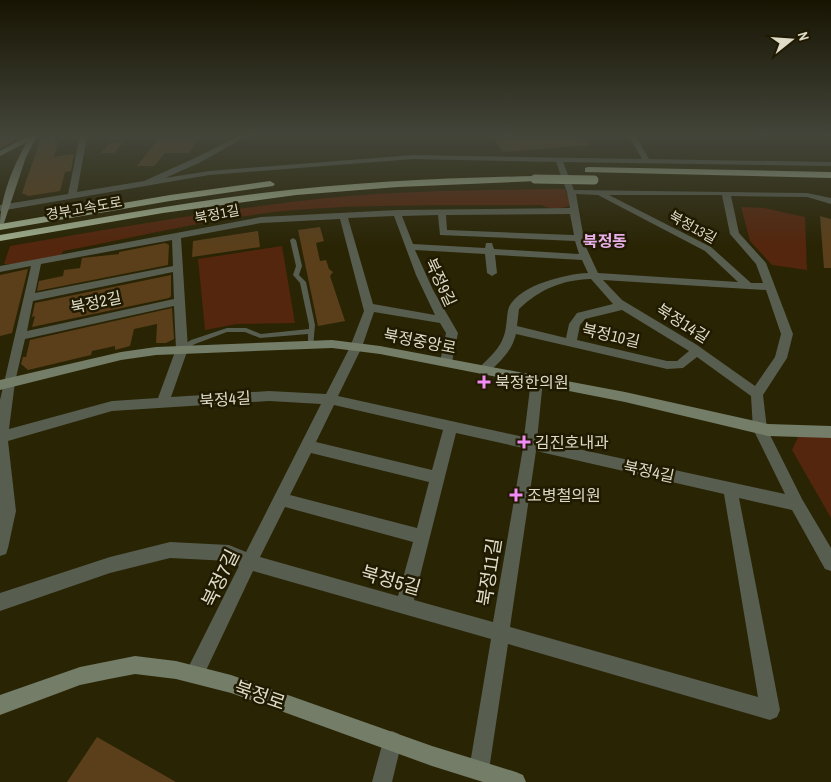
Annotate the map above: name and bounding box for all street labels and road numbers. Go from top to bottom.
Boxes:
street label: 경부고속도로 [44,192,124,224]
street label: 북정1길 [193,201,241,227]
street label: 북정13길 [666,207,720,247]
street label: 북정9길 [420,254,462,310]
street label: 북정2길 [69,286,123,318]
street label: 북정14길 [652,298,714,348]
street label: 북정10길 [580,318,642,352]
street label: 북정중앙로 [382,323,458,359]
street label: 북정4길 [199,386,251,412]
street label: 북정4길 [622,455,676,487]
street label: 북정11길 [471,536,507,608]
street label: 북정7길 [195,545,245,611]
street label: 북정5길 [358,559,424,601]
street label: 북정로 [231,674,289,716]

